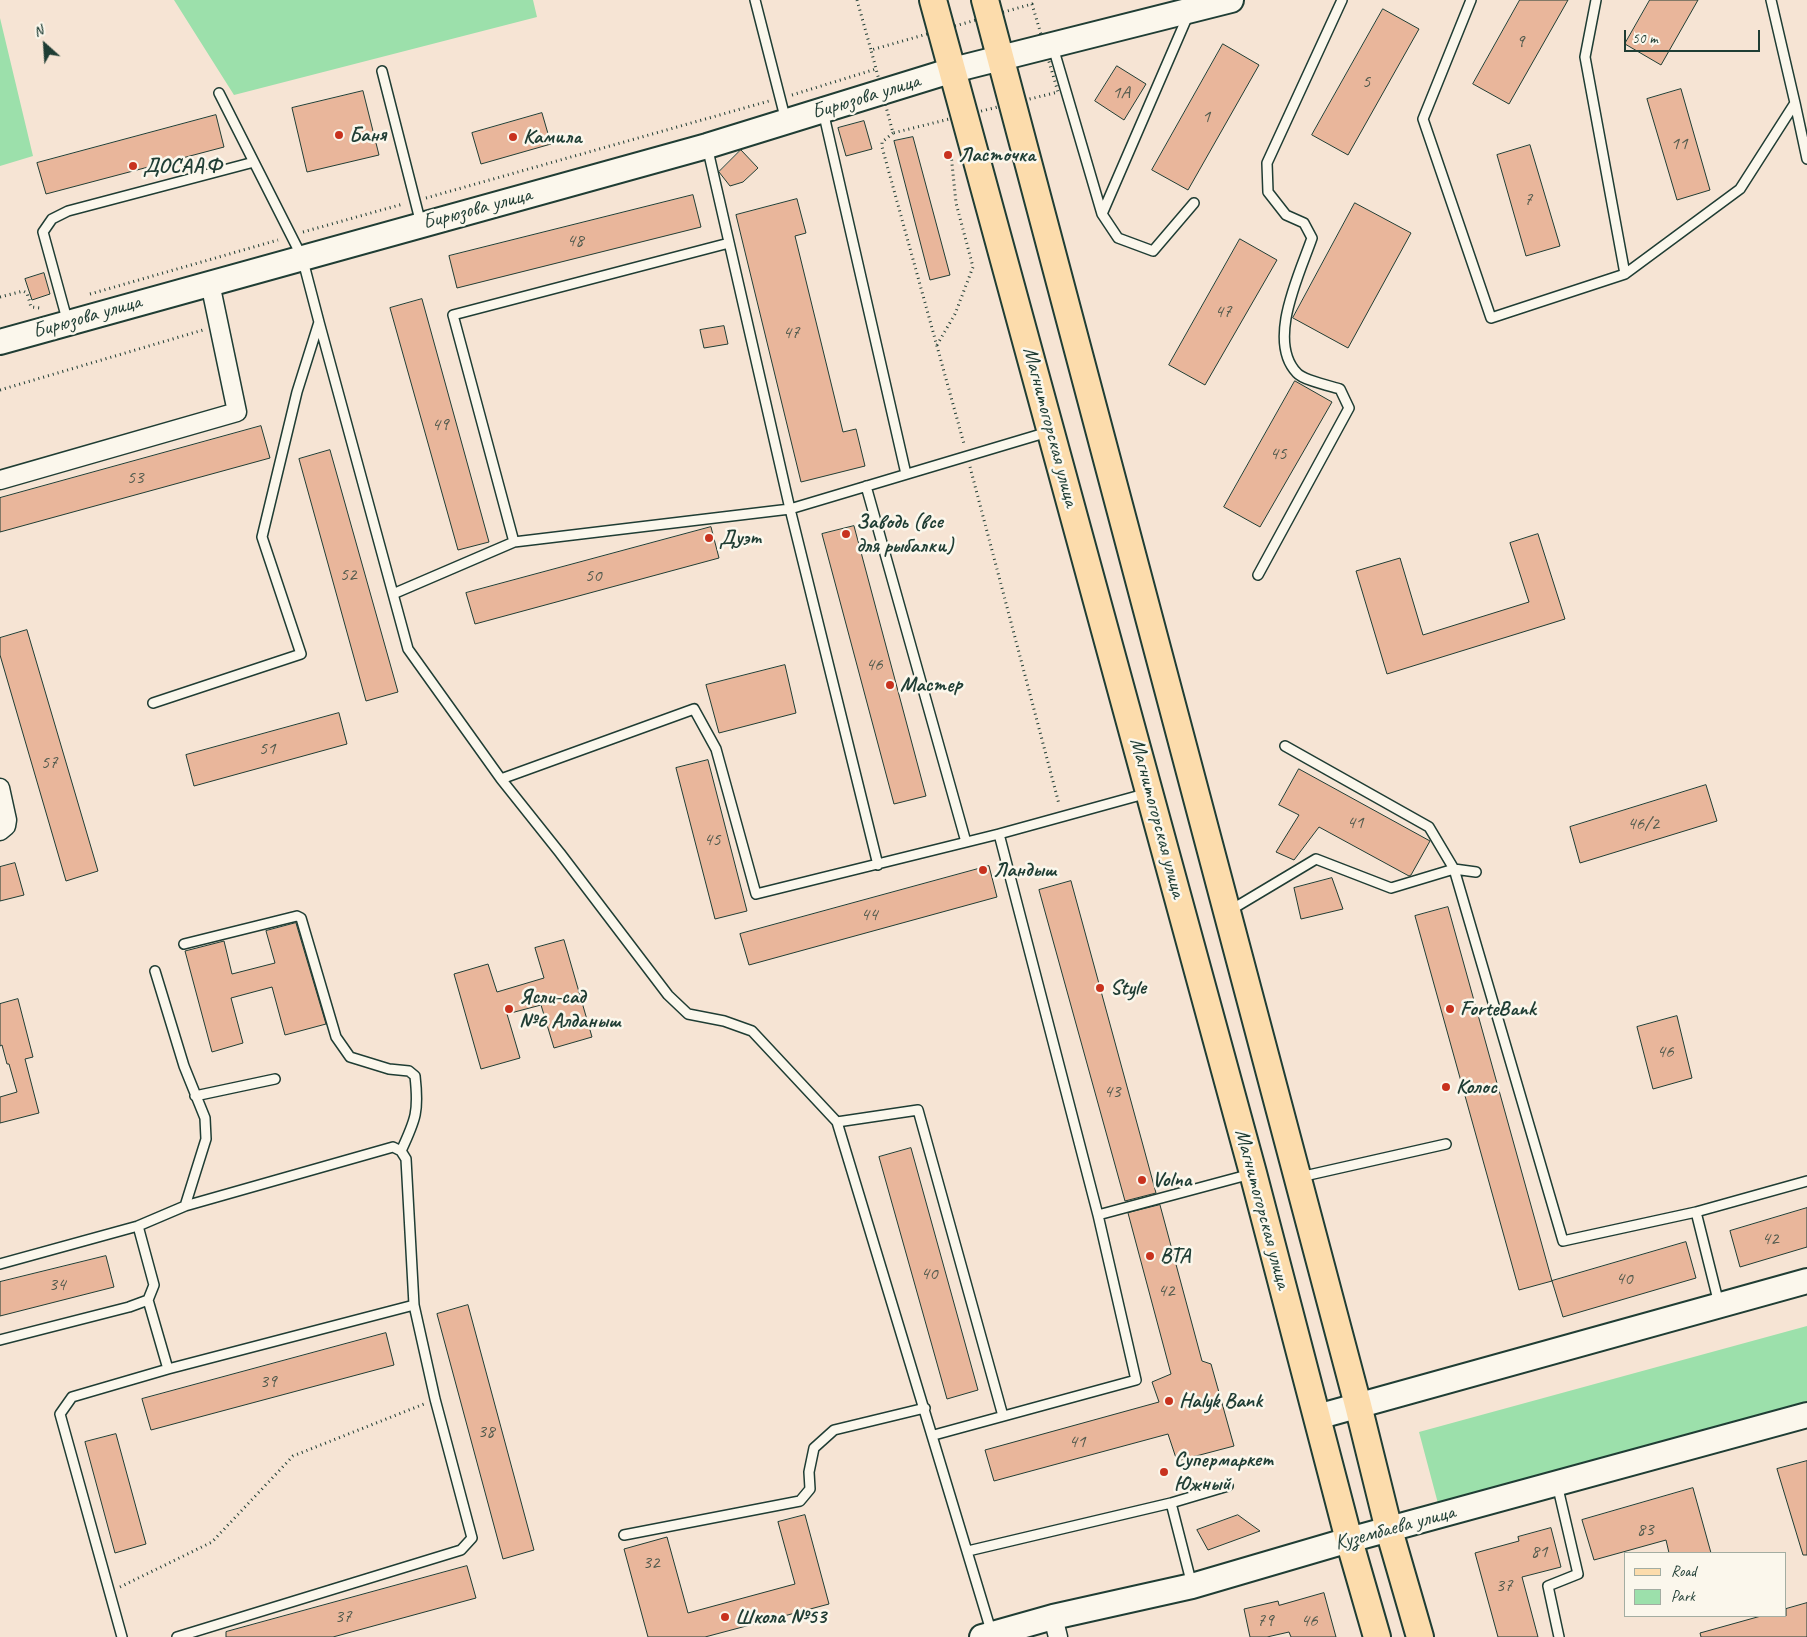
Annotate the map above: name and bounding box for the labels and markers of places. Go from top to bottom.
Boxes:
place label: Баня [349,122,386,148]
place label: Камила [523,124,582,150]
marker: Баня [333,129,345,141]
marker: Камила [507,131,519,143]
place label: Ласточка [958,142,1035,168]
marker: Ласточка [942,149,954,161]
place label: ДОСААФ [143,153,222,179]
marker: ДОСААФ [127,160,139,172]
place label: Заводь (все для рыбалки) [856,509,953,559]
place label: Дуэт [719,525,760,551]
marker: Заводь (все для рыбалки) [840,528,852,540]
marker: Дуэт [703,532,715,544]
place label: Мастер [900,672,962,698]
marker: Мастер [884,679,896,691]
place label: Ландыш [993,857,1056,883]
marker: Ландыш [977,864,989,876]
place label: Style [1110,975,1146,1001]
marker: Style [1094,982,1106,994]
place label: Ясли-сад №6 Алданыш [519,984,620,1034]
place label: ForteBank [1460,996,1536,1022]
marker: Ясли-сад №6 Алданыш [503,1003,515,1015]
marker: ForteBank [1444,1003,1456,1015]
place label: Колос [1456,1074,1497,1100]
marker: Колос [1440,1081,1452,1093]
place label: Volna [1152,1167,1191,1193]
marker: Volna [1136,1174,1148,1186]
place label: BTA [1160,1243,1190,1269]
marker: BTA [1144,1250,1156,1262]
place label: Halyk Bank [1179,1388,1262,1414]
marker: Halyk Bank [1163,1395,1175,1407]
place label: Супермаркет Южный [1174,1447,1274,1497]
marker: Супермаркет Южный [1158,1466,1170,1478]
place label: Школа №53 [735,1604,826,1630]
marker: Школа №53 [719,1611,731,1623]

